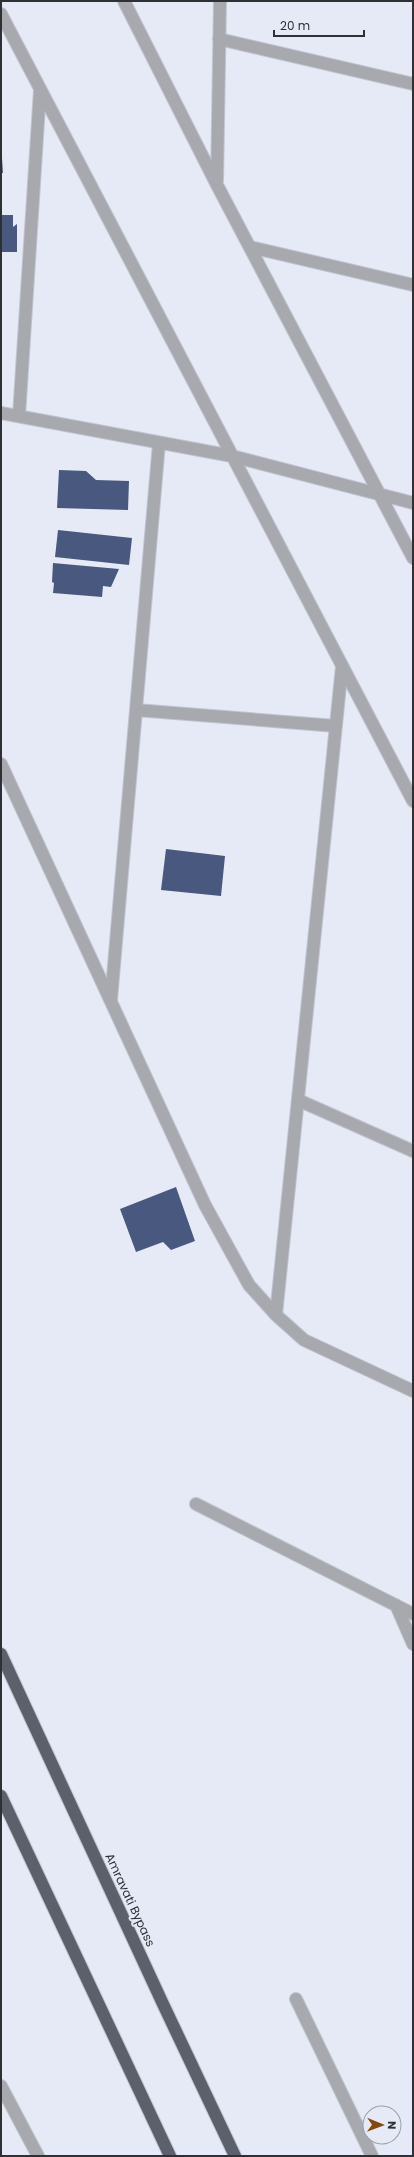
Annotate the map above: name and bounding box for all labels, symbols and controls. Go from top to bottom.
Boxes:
scale bar [274,12,364,38]
text: 20 m [280,17,310,34]
street label: Amravati Bypass [101,1850,160,1949]
north arrow [362,2105,402,2145]
text: N [384,2121,400,2129]

